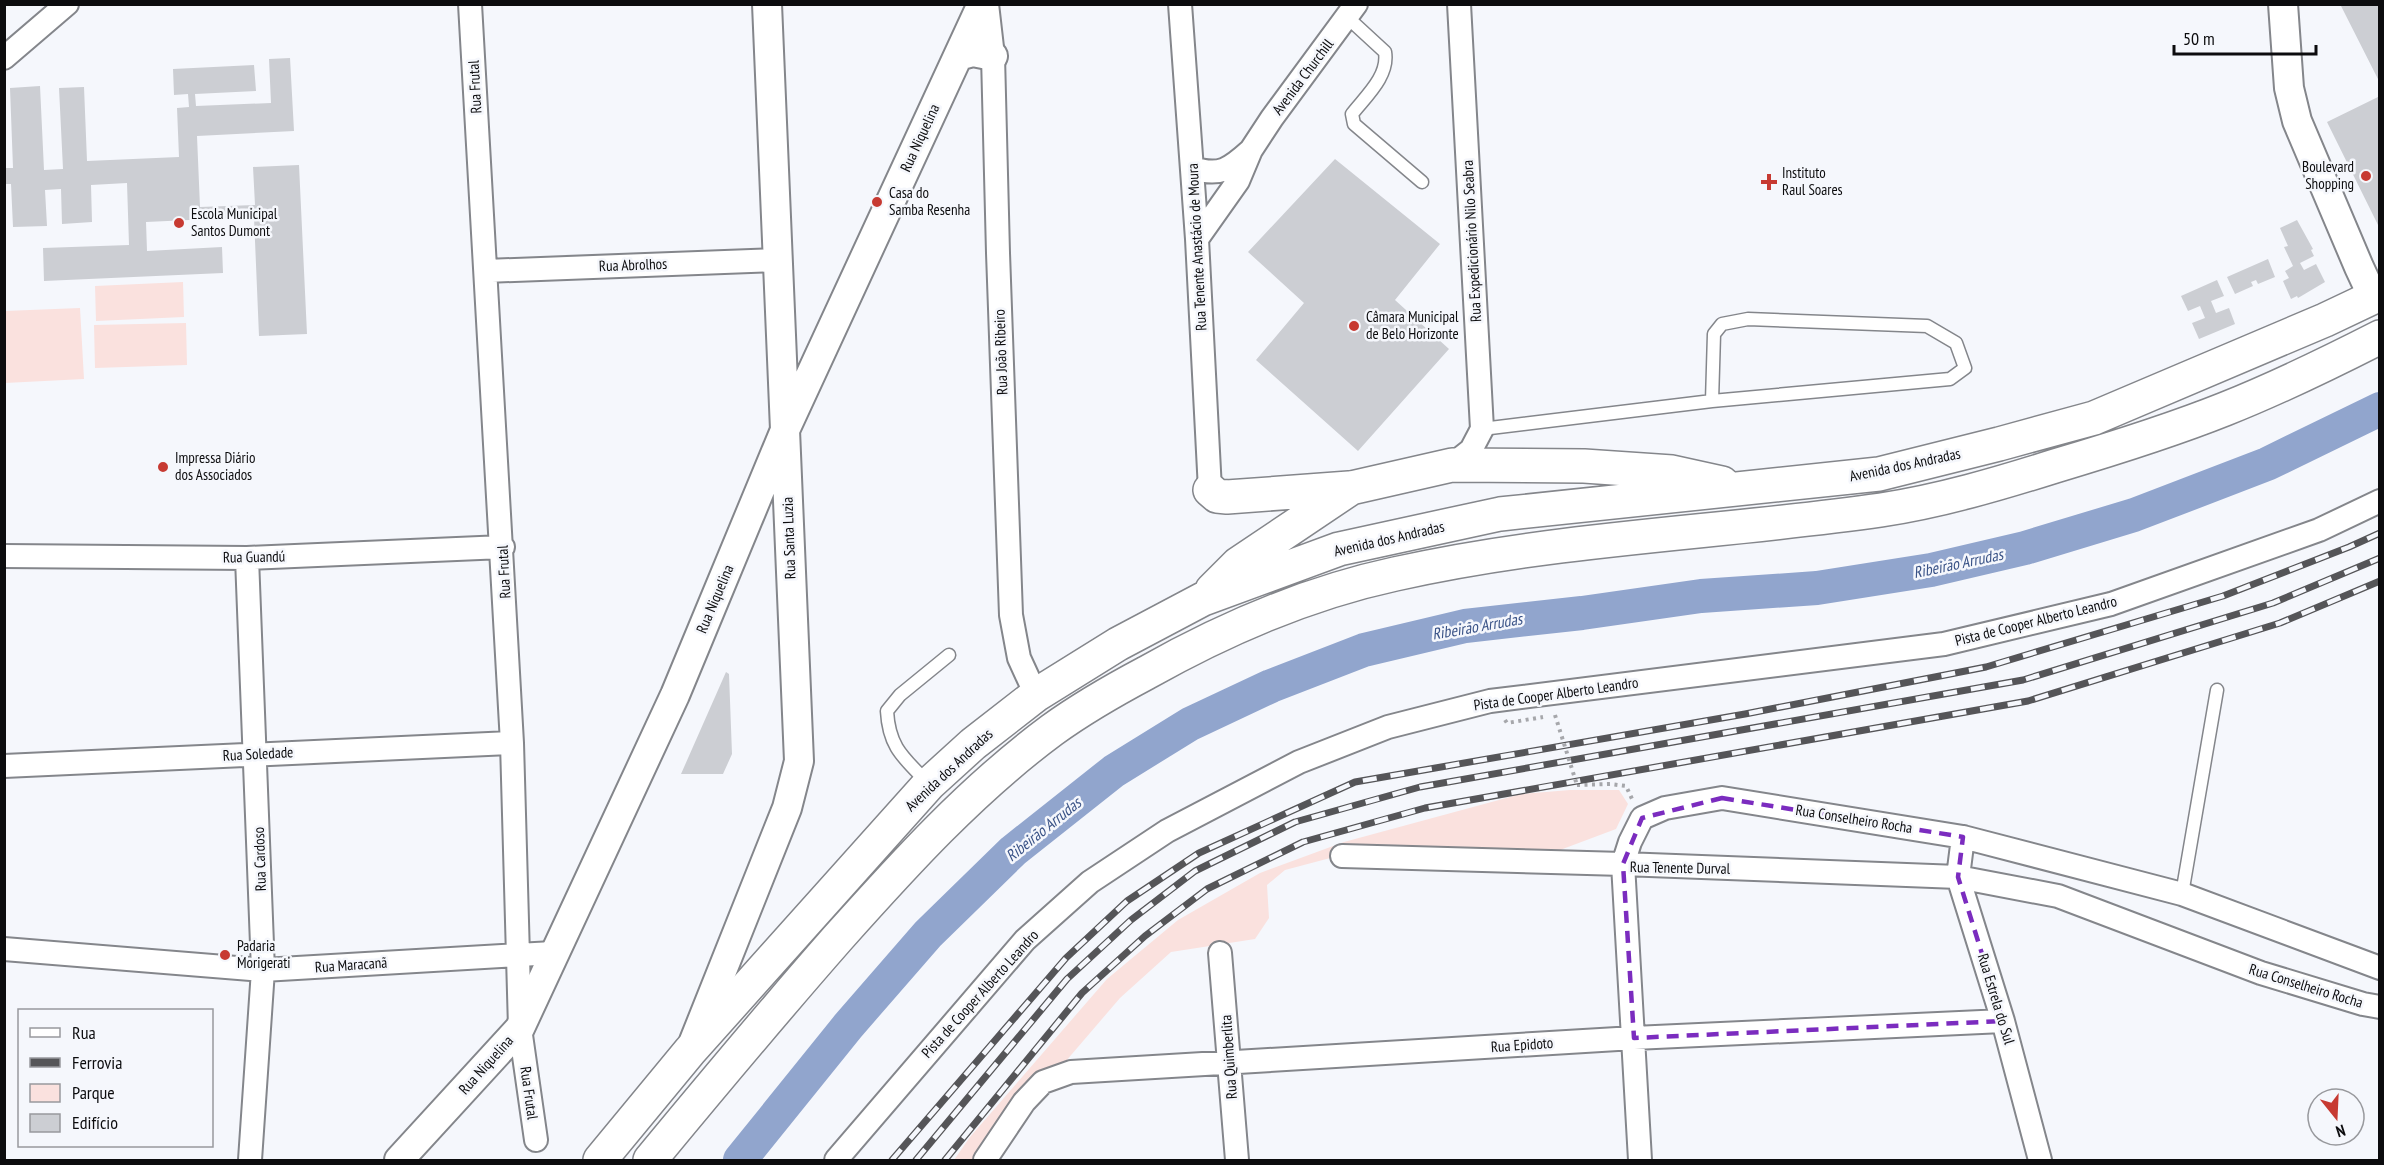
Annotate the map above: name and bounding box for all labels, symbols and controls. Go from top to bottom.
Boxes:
scale bar [2174,18,2316,56]
text: 50 m [2183,27,2215,50]
street label: Avenida Churchill [1268,34,1338,119]
street label: Rua Frutal [464,59,485,114]
street label: Rua Niquelina [896,101,944,175]
place label: Boulevard Shopping [2302,157,2354,193]
street label: Rua Expedicionário Nilo Seabra [1458,159,1485,323]
street label: Rua Tenente Anastácio de Moura [1183,163,1210,331]
place label: Instituto Raul Soares [1782,163,1843,199]
marker: Boulevard Shopping [2359,169,2373,183]
marker: Instituto Raul Soares [1760,173,1778,191]
place label: Casa do Samba Resenha [889,183,970,219]
marker: Casa do Samba Resenha [870,195,884,209]
place label: Escola Municipal Santos Dumont [191,204,278,240]
marker: Escola Municipal Santos Dumont [172,216,186,230]
street label: Rua Abrolhos [599,254,667,275]
place label: Câmara Municipal de Belo Horizonte [1366,307,1459,343]
street label: Rua João Ribeiro [990,309,1011,395]
marker: Câmara Municipal de Belo Horizonte [1347,319,1361,333]
street label: Avenida dos Andradas [1848,443,1962,486]
place label: Impressa Diário dos Associados [175,448,255,484]
marker: Impressa Diário dos Associados [156,460,170,474]
street label: Rua Santa Luzia [778,497,799,580]
street label: Avenida dos Andradas [1332,517,1446,560]
water label: Ribeirão Arrudas [1911,543,2006,582]
street label: Rua Frutal [493,544,514,599]
street label: Rua Guandú [223,546,285,567]
street label: Rua Niquelina [692,562,737,636]
street label: Pista de Cooper Alberto Leandro [1953,591,2119,650]
water label: Ribeirão Arrudas [1431,608,1525,644]
street label: Pista de Cooper Alberto Leandro [1472,673,1640,714]
street label: Avenida dos Andradas [901,724,996,815]
street label: Rua Soledade [222,742,294,765]
water label: Ribeirão Arrudas [1001,792,1086,865]
street label: Rua Conselheiro Rocha [1794,800,1914,837]
street label: Rua Cardoso [249,827,270,891]
street label: Rua Tenente Durval [1630,857,1731,878]
street label: Pista de Cooper Alberto Leandro [917,926,1042,1062]
place label: Padaria Morigerati [237,936,291,972]
marker: Padaria Morigerati [218,948,232,962]
street label: Rua Estrela do Sul [1974,951,2019,1047]
street label: Rua Maracanã [314,952,388,977]
street label: Rua Conselheiro Rocha [2247,959,2365,1012]
legend [18,1009,213,1147]
street label: Rua Quimberlita [1216,1014,1241,1100]
text: Rua [72,1021,96,1044]
street label: Rua Niquelina [454,1031,517,1098]
street label: Rua Epidoto [1490,1033,1554,1056]
text: Ferrovia [72,1051,122,1074]
street label: Rua Frutal [516,1065,543,1121]
text: Parque [72,1081,115,1104]
north arrow [2306,1087,2366,1147]
text: Edifício [72,1111,118,1134]
text: N [2333,1120,2348,1142]

